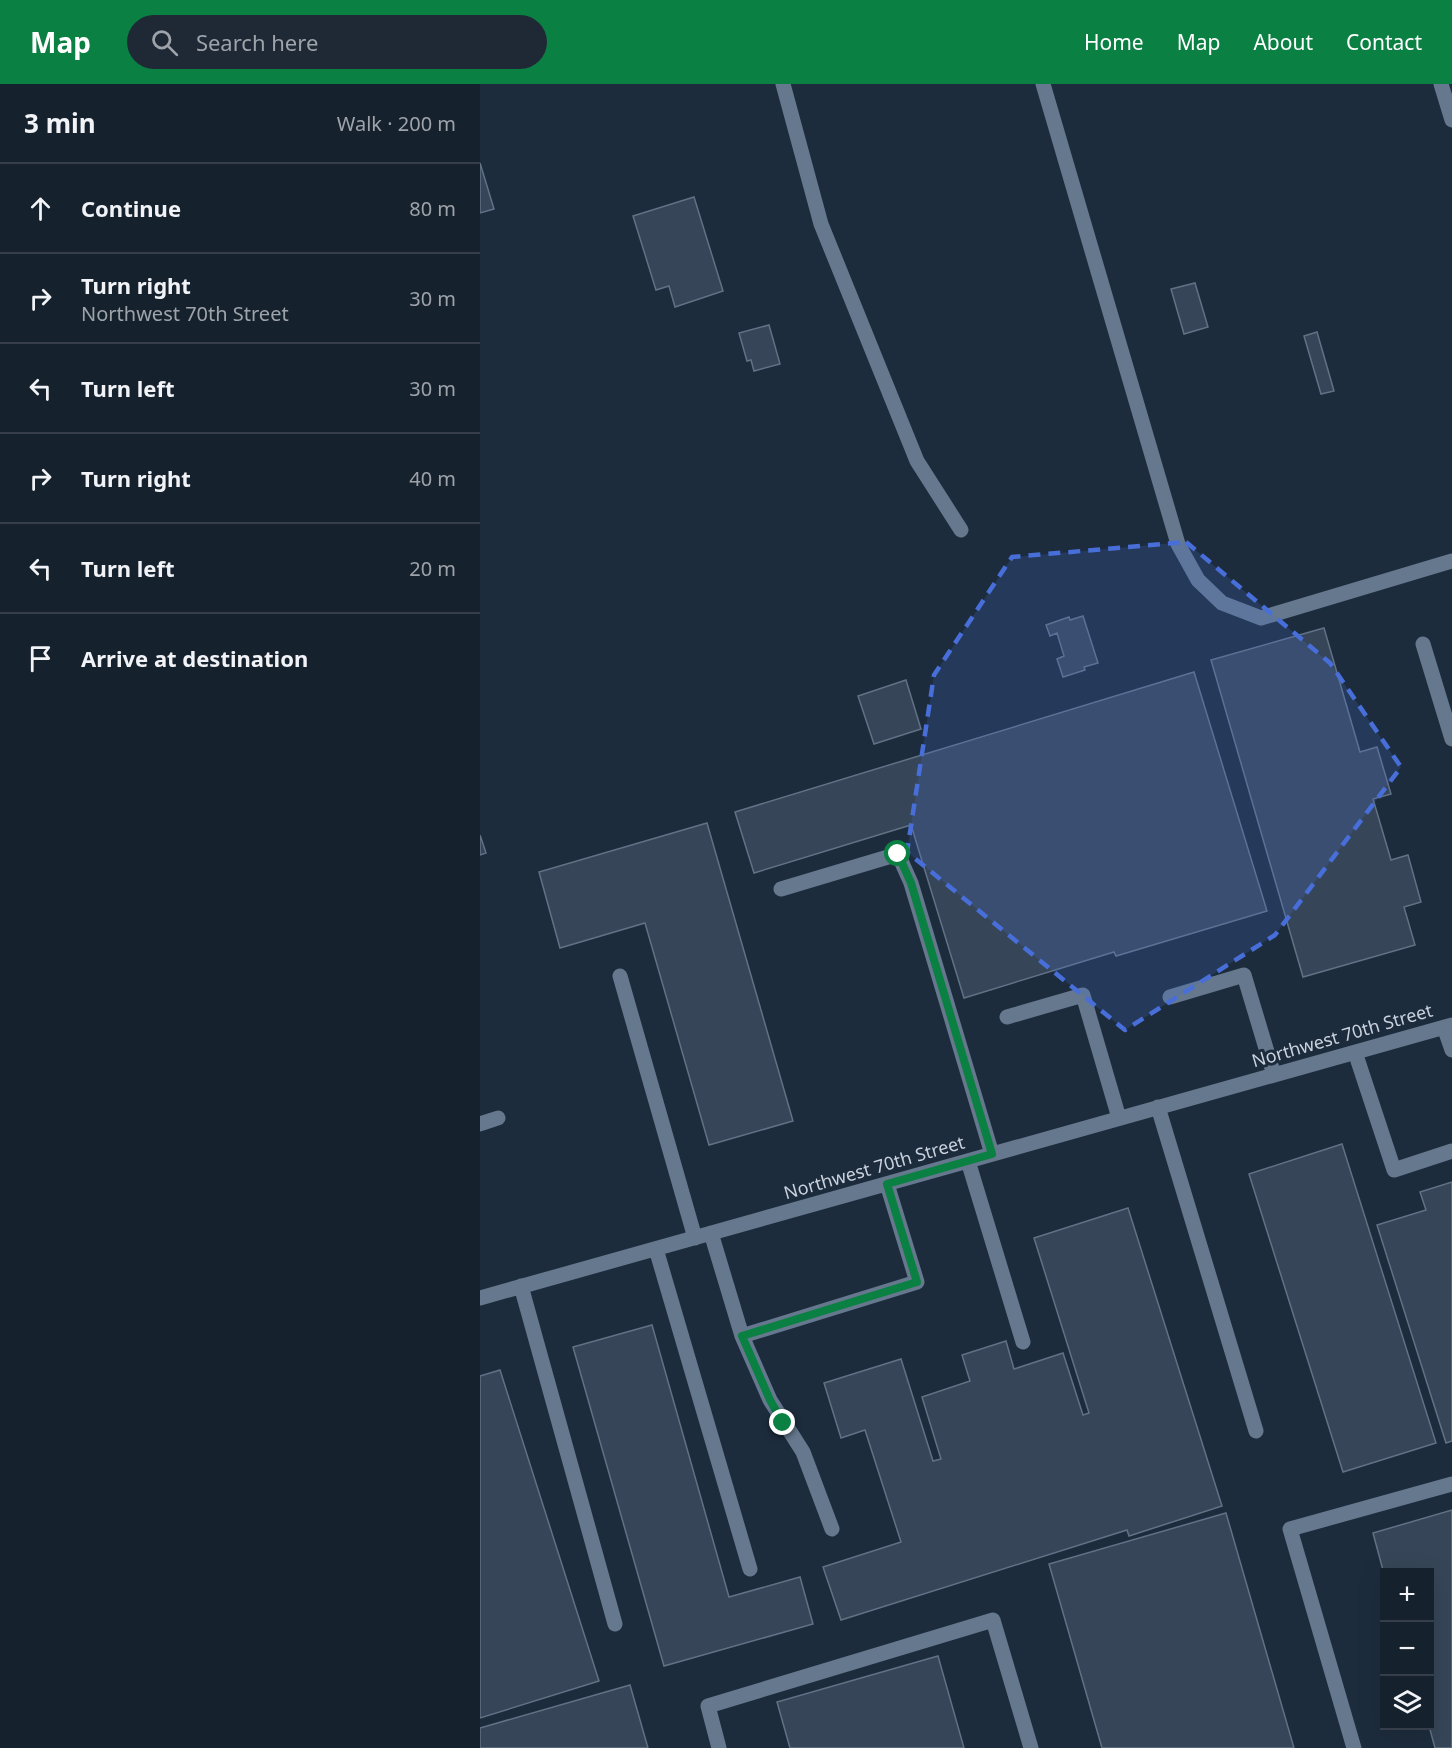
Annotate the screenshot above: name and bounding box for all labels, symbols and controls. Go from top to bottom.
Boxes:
search box [127,15,547,69]
text: Map [30,23,91,61]
icon: search [148,26,181,59]
text: Search here [196,27,318,57]
text: Home [1084,28,1144,56]
text: Map [1177,28,1220,56]
text: About [1253,28,1313,56]
text: Contact [1346,28,1422,56]
text: 3 min [24,105,96,141]
text: Walk · 200 m [337,110,456,137]
icon: ahead [24,192,57,225]
text: Continue [81,193,181,223]
text: 80 m [409,195,456,222]
text: Turn right [81,270,191,300]
icon: right [24,282,57,315]
text: 30 m [409,285,456,312]
text: Northwest 70th Street [81,300,289,327]
icon: left [24,372,57,405]
text: Turn left [81,373,175,403]
text: 30 m [409,375,456,402]
icon: right [24,462,57,495]
text: Turn right [81,463,191,493]
text: 40 m [409,465,456,492]
icon: left [24,552,57,585]
text: Turn left [81,553,175,583]
text: 20 m [409,555,456,582]
icon: arrive [24,642,57,675]
text: Arrive at destination [81,643,308,673]
route start [884,840,910,866]
street label: Northwest 70th Street [1249,998,1436,1072]
street label: Northwest 70th Street [781,1130,968,1204]
route end [769,1409,795,1435]
map controls [1380,1568,1434,1730]
button: + [1380,1568,1434,1622]
button: − [1380,1622,1434,1676]
button: layers [1380,1676,1434,1730]

